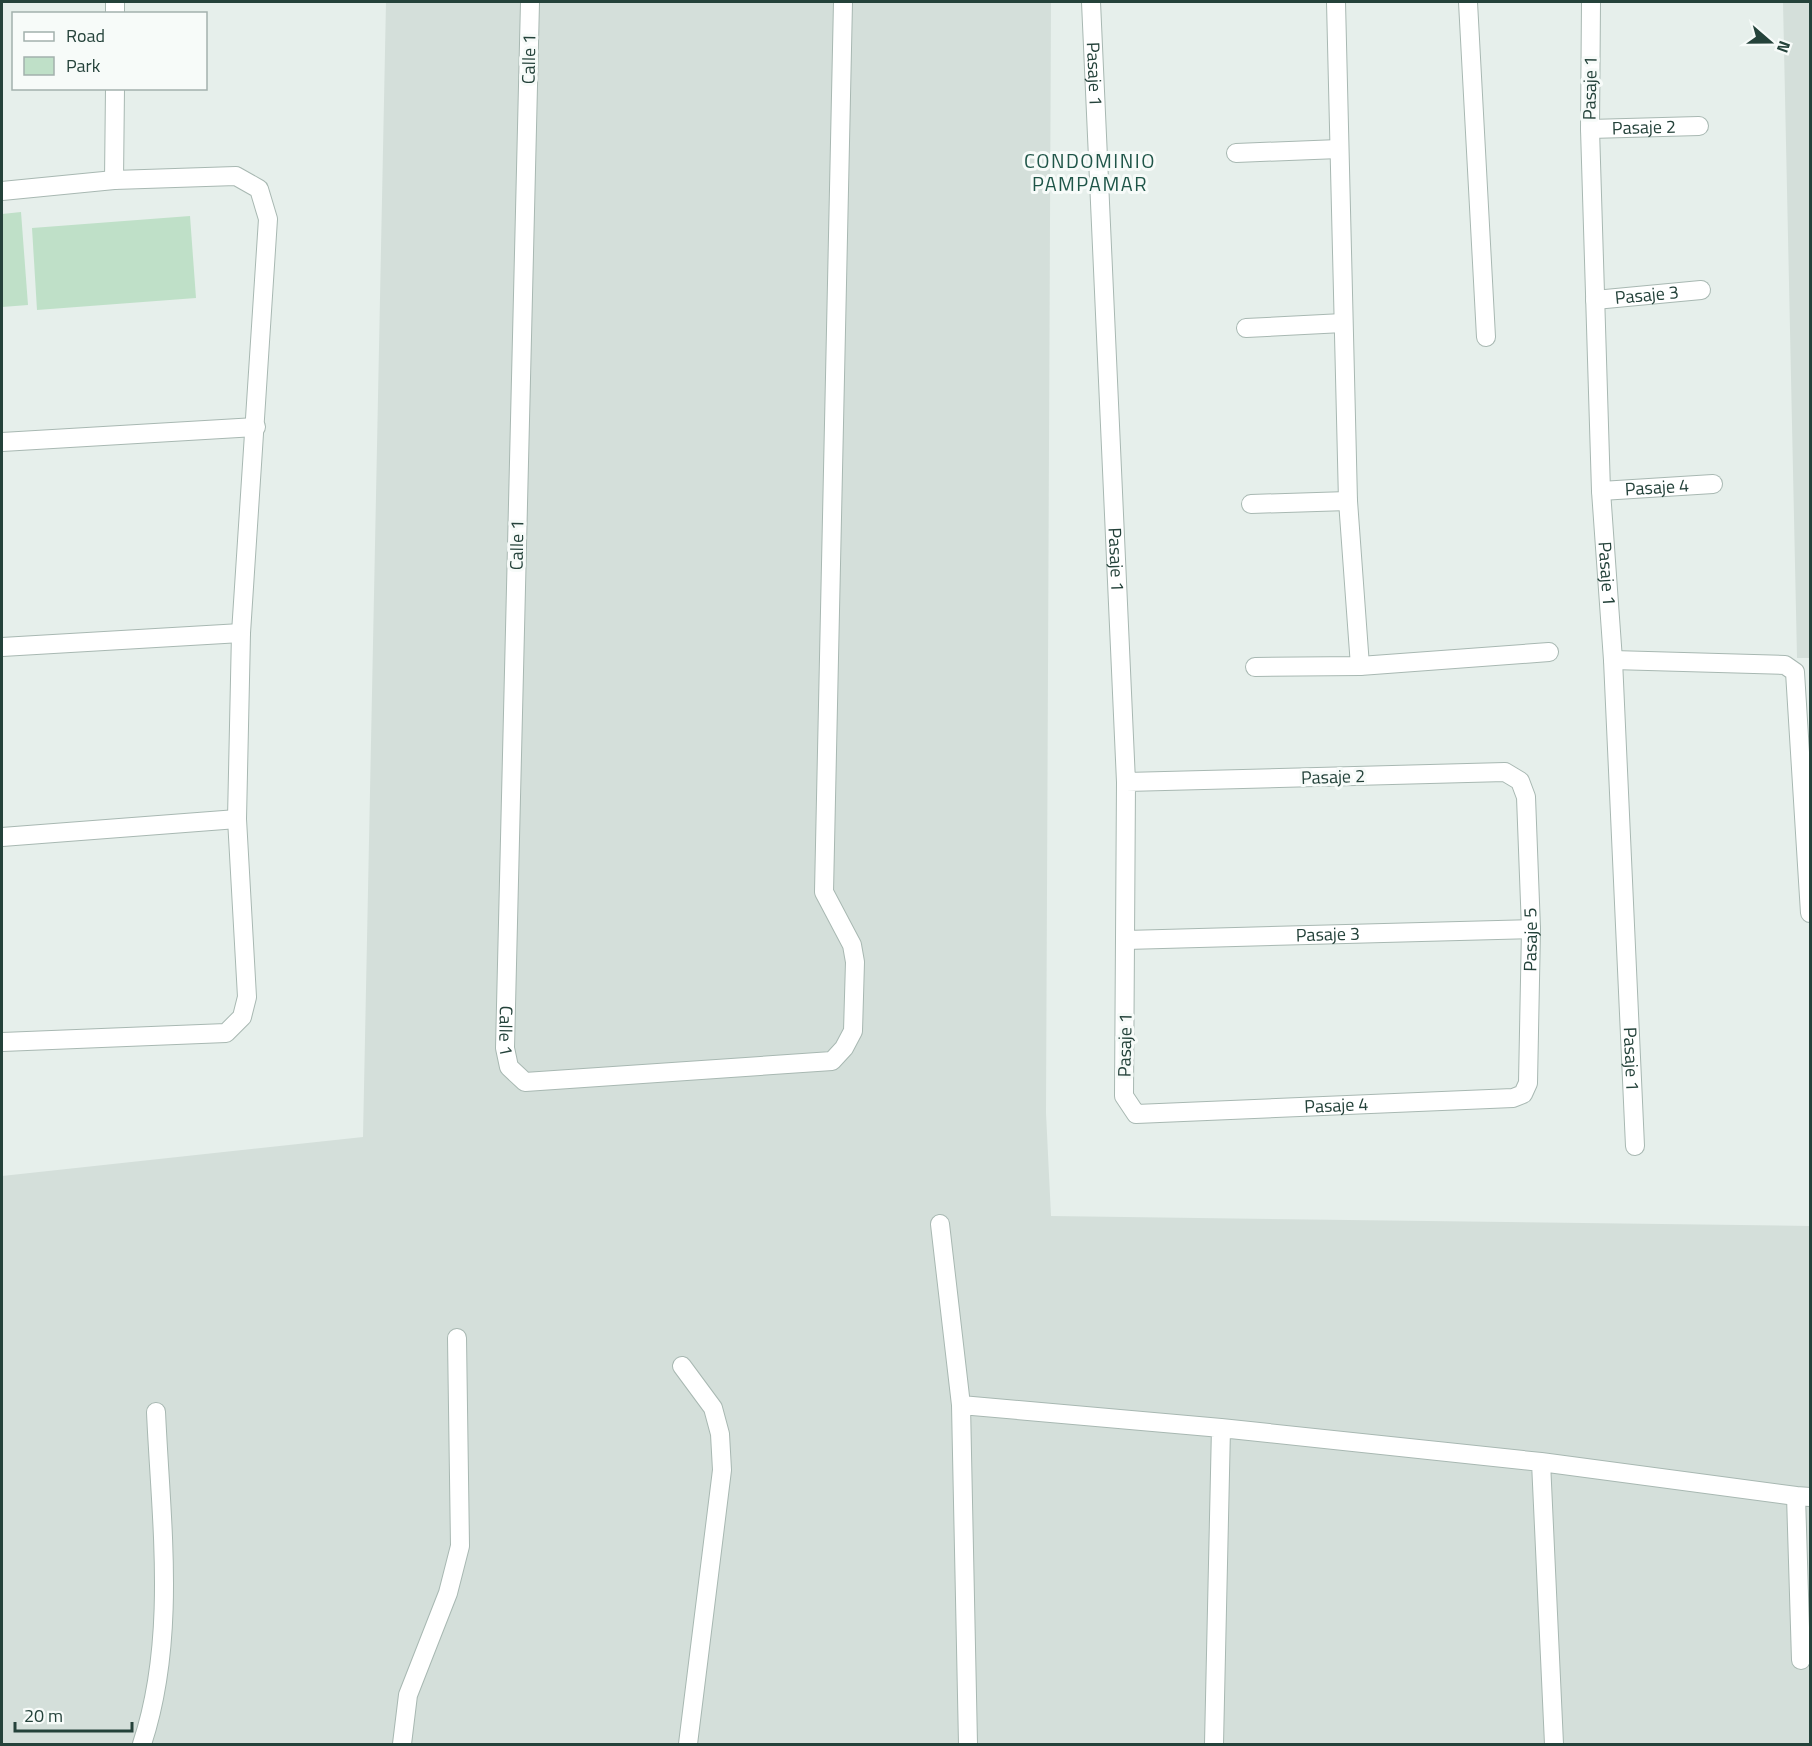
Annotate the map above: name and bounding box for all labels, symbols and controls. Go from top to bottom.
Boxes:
legend [12,12,207,90]
north arrow [1740,12,1800,72]
text: Road [66,22,105,49]
street label: Calle 1 [515,34,542,84]
text: N [1771,38,1797,56]
street label: Pasaje 1 [1080,41,1110,107]
text: Park [66,52,101,79]
street label: Pasaje 1 [1575,56,1604,120]
street label: Pasaje 2 [1612,113,1676,141]
district label: CONDOMINIO PAMPAMAR [1024,145,1156,199]
street label: Pasaje 3 [1614,278,1680,311]
street label: Pasaje 4 [1624,472,1690,502]
street label: Calle 1 [503,520,530,570]
street label: Pasaje 1 [1102,527,1131,592]
street label: Pasaje 1 [1592,541,1623,607]
street label: Pasaje 2 [1300,762,1365,791]
street label: Pasaje 5 [1516,907,1544,972]
street label: Pasaje 3 [1295,920,1360,948]
street label: Calle 1 [492,1005,520,1058]
street label: Pasaje 1 [1110,1013,1139,1077]
street label: Pasaje 1 [1617,1026,1646,1092]
street label: Pasaje 4 [1304,1090,1369,1120]
scale bar [15,1695,132,1733]
text: 20 m [24,1702,63,1729]

